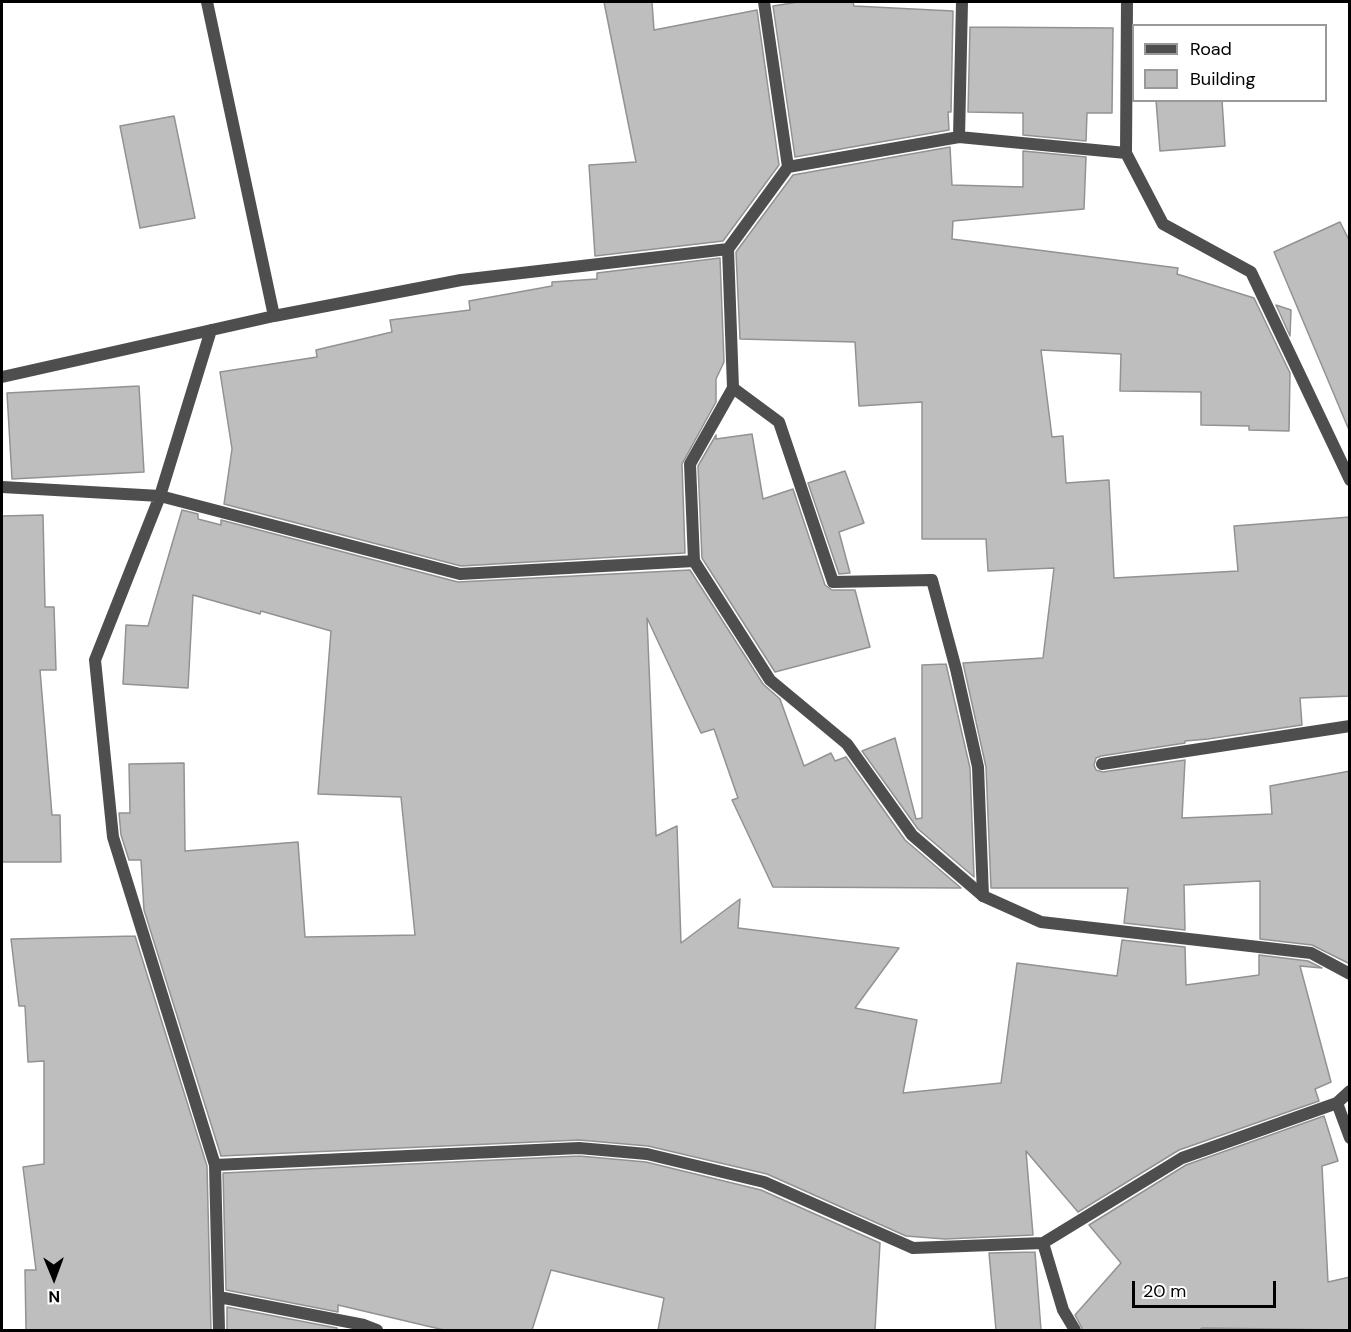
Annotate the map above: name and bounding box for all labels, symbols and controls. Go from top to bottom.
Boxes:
legend [1132,24,1327,102]
text: Road [1190,37,1232,61]
text: Building [1190,67,1255,91]
north arrow [24,1248,84,1308]
scale bar [1135,1269,1279,1307]
text: 20 m [1143,1279,1186,1303]
text: N [48,1286,60,1307]

